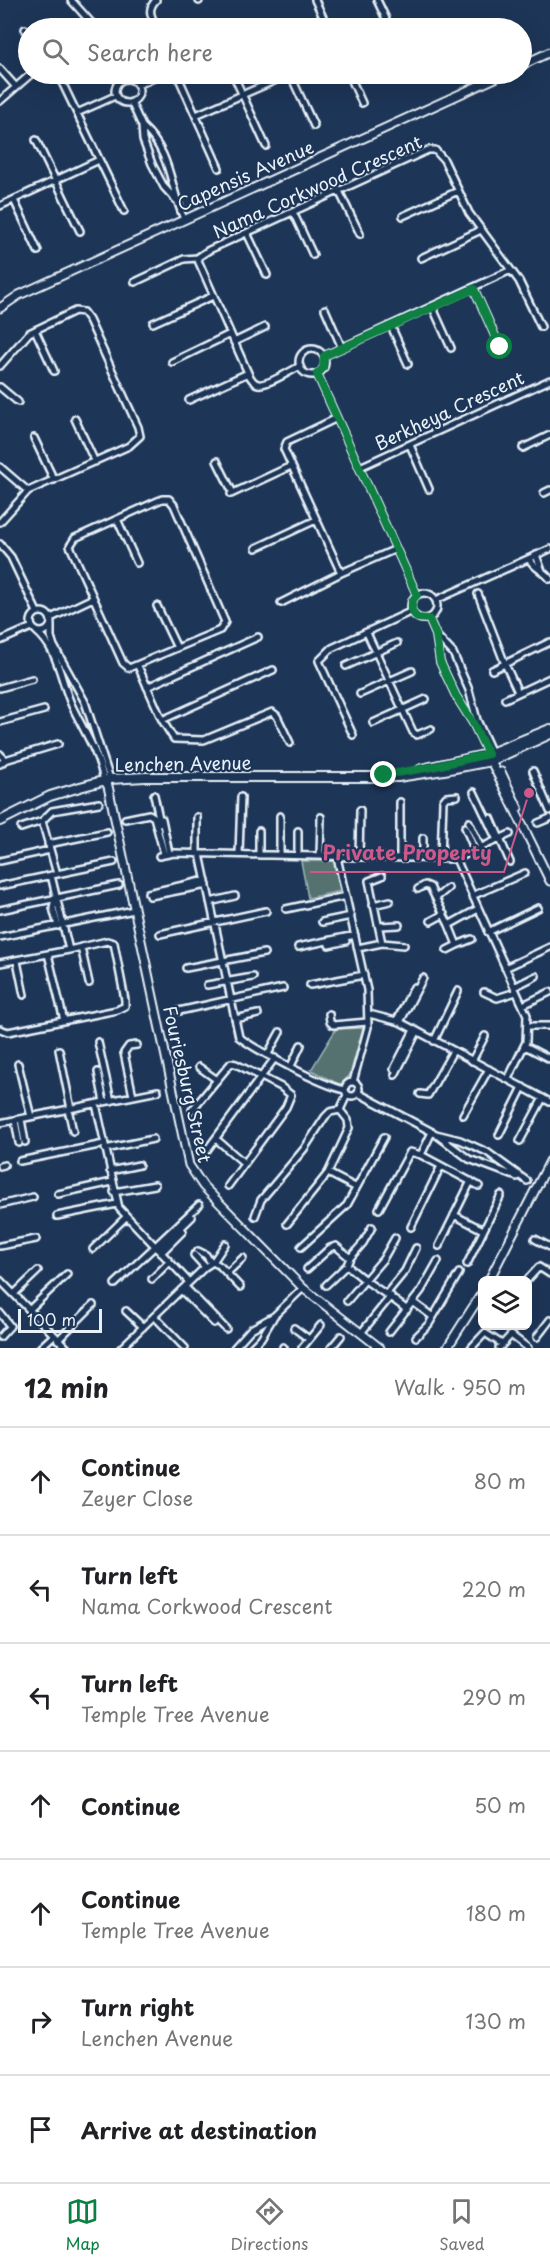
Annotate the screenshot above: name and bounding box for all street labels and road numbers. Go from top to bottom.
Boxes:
street label: Nama Corkwood Crescent [208,128,426,244]
street label: Capensis Avenue [172,133,318,217]
street label: Berkheya Crescent [370,364,528,456]
street label: Lenchen Avenue [114,748,252,778]
street label: Fouriesburg Street [157,1003,219,1165]

